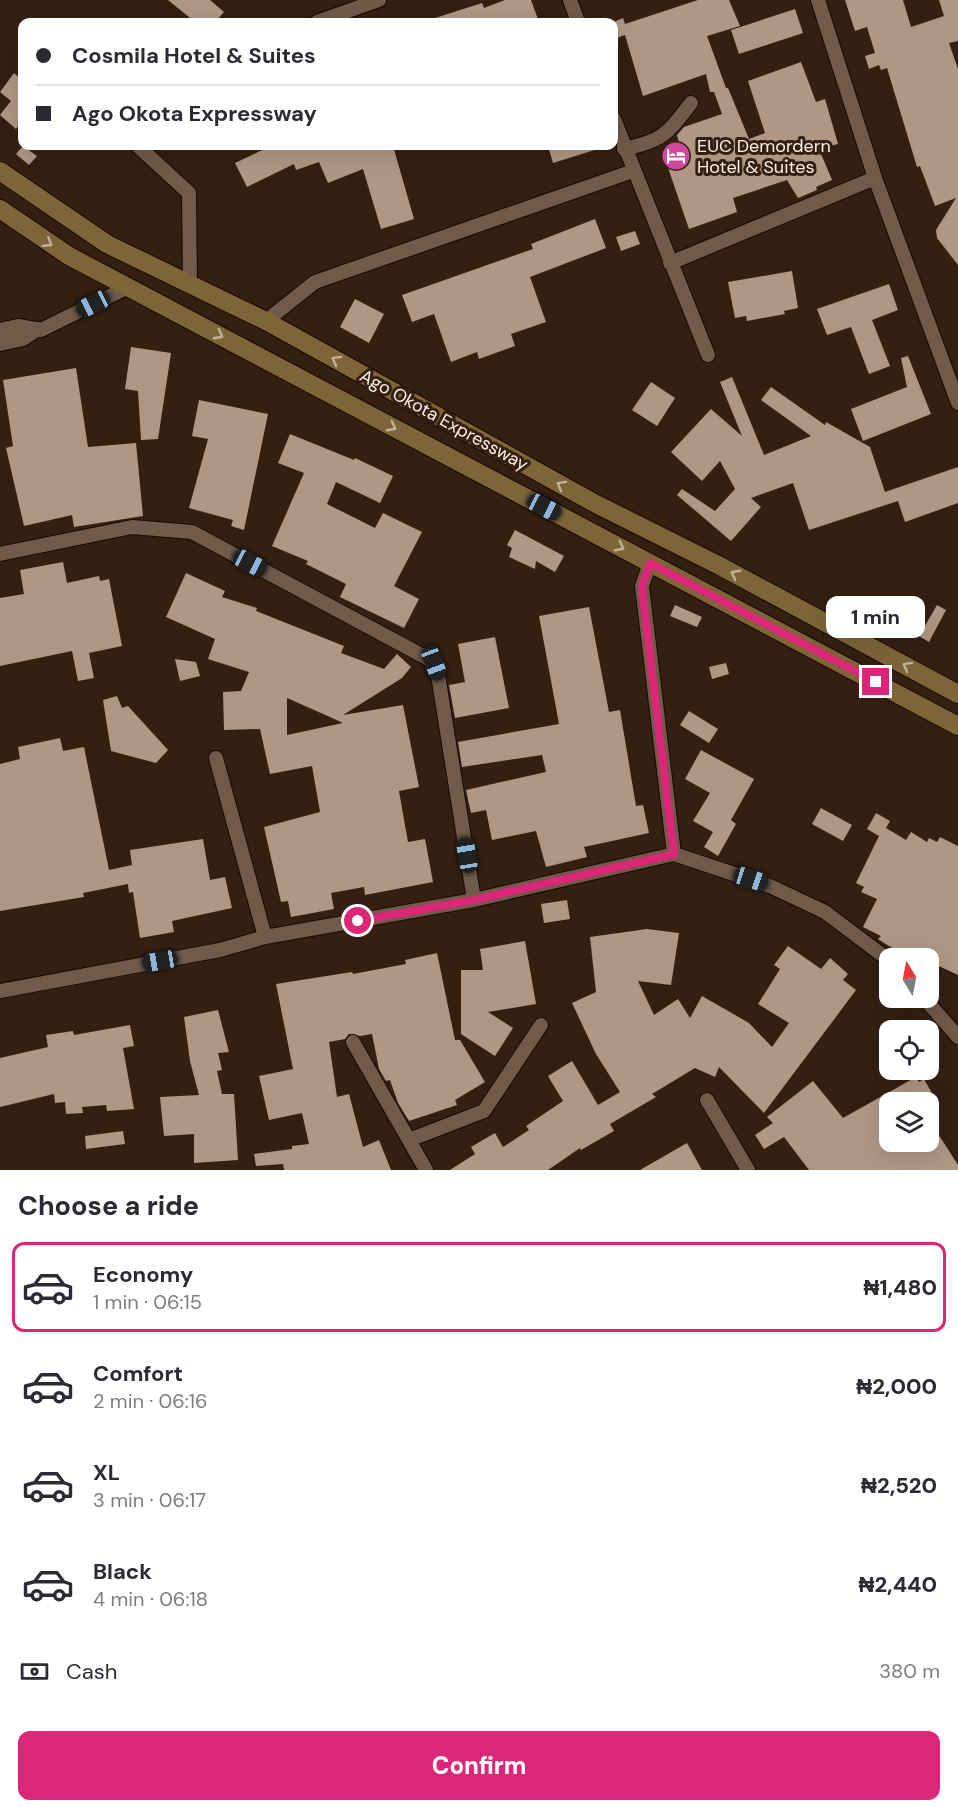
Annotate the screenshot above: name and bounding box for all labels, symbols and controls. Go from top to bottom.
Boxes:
text: Cosmila Hotel & Suites [72,41,316,70]
text: Ago Okota Expressway [72,99,317,128]
place label: EUC Demordern Hotel & Suites [697,134,831,179]
hotel icon: EUC Demordern Hotel & Suites [660,140,692,172]
one-way arrow [42,235,52,247]
car [73,288,113,320]
one-way arrow [213,328,224,339]
one-way arrow [332,356,342,367]
street label: Ago Okota Expressway [356,364,532,476]
one-way arrow [385,419,396,431]
one-way arrow [557,481,568,492]
car [524,491,564,523]
one-way arrow [613,540,624,551]
car [230,547,270,579]
one-way arrow [731,570,741,581]
callout: 1 min [826,595,926,637]
text: 1 min [851,604,900,630]
car [419,643,449,683]
one-way arrow [903,662,913,673]
route end [862,668,889,695]
car [455,836,479,874]
car [731,865,771,893]
route start [344,907,371,934]
north arrow [879,948,939,1008]
map controls [879,948,939,1152]
car [141,949,179,973]
button: locate [879,1020,939,1080]
button: layers [879,1092,939,1152]
text: Choose a ride [18,1188,199,1223]
icon: car [21,1260,75,1314]
text: Economy [93,1260,193,1289]
text: ₦1,480 [864,1273,937,1302]
text: 1 min · 06:15 [93,1289,202,1315]
icon: car [21,1359,75,1413]
text: Comfort [93,1359,183,1388]
text: ₦2,000 [856,1372,937,1401]
text: 2 min · 06:16 [93,1388,208,1414]
icon: car [21,1458,75,1512]
text: XL [93,1458,120,1487]
text: ₦2,520 [861,1471,937,1500]
text: 3 min · 06:17 [93,1487,206,1513]
icon: car [21,1557,75,1611]
text: Black [93,1557,152,1586]
text: ₦2,440 [859,1570,937,1599]
text: 4 min · 06:18 [93,1586,208,1612]
icon: cash [18,1655,51,1688]
text: Cash [66,1657,117,1686]
text: 380 m [879,1658,940,1684]
button: Confirm [18,1731,940,1800]

